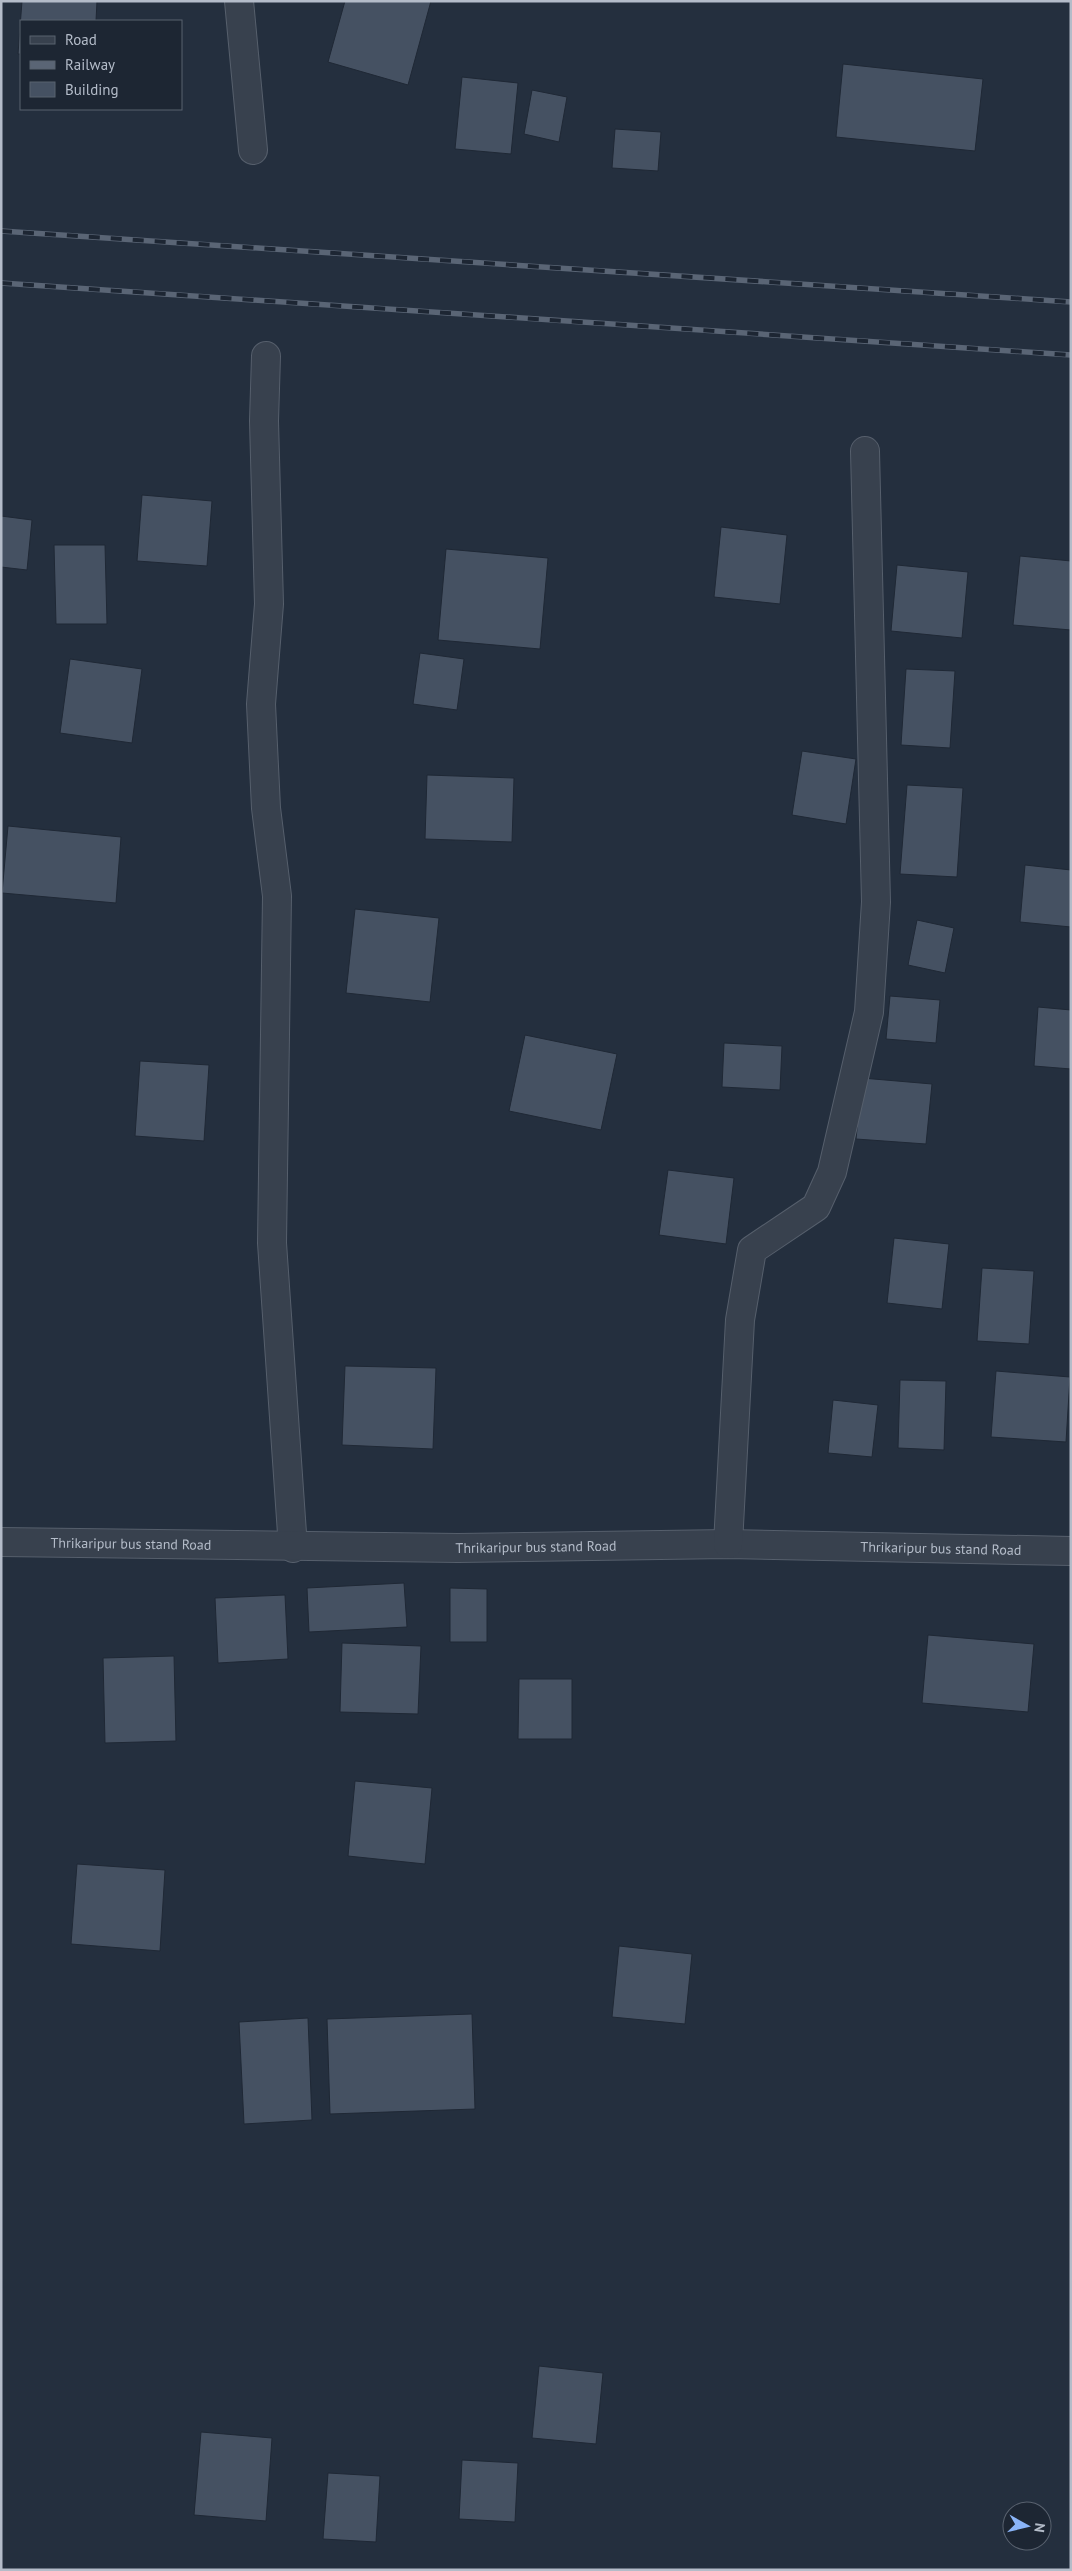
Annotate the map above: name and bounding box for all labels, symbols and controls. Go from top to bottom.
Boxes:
legend [20,20,182,110]
text: Road [65,30,97,49]
text: Railway [65,55,115,74]
text: Building [65,80,119,99]
street label: Thrikaripur bus stand Road [50,1534,212,1554]
street label: Thrikaripur bus stand Road [455,1537,617,1557]
street label: Thrikaripur bus stand Road [860,1538,1021,1559]
north arrow [1002,2501,1052,2551]
text: N [1030,2522,1049,2534]

